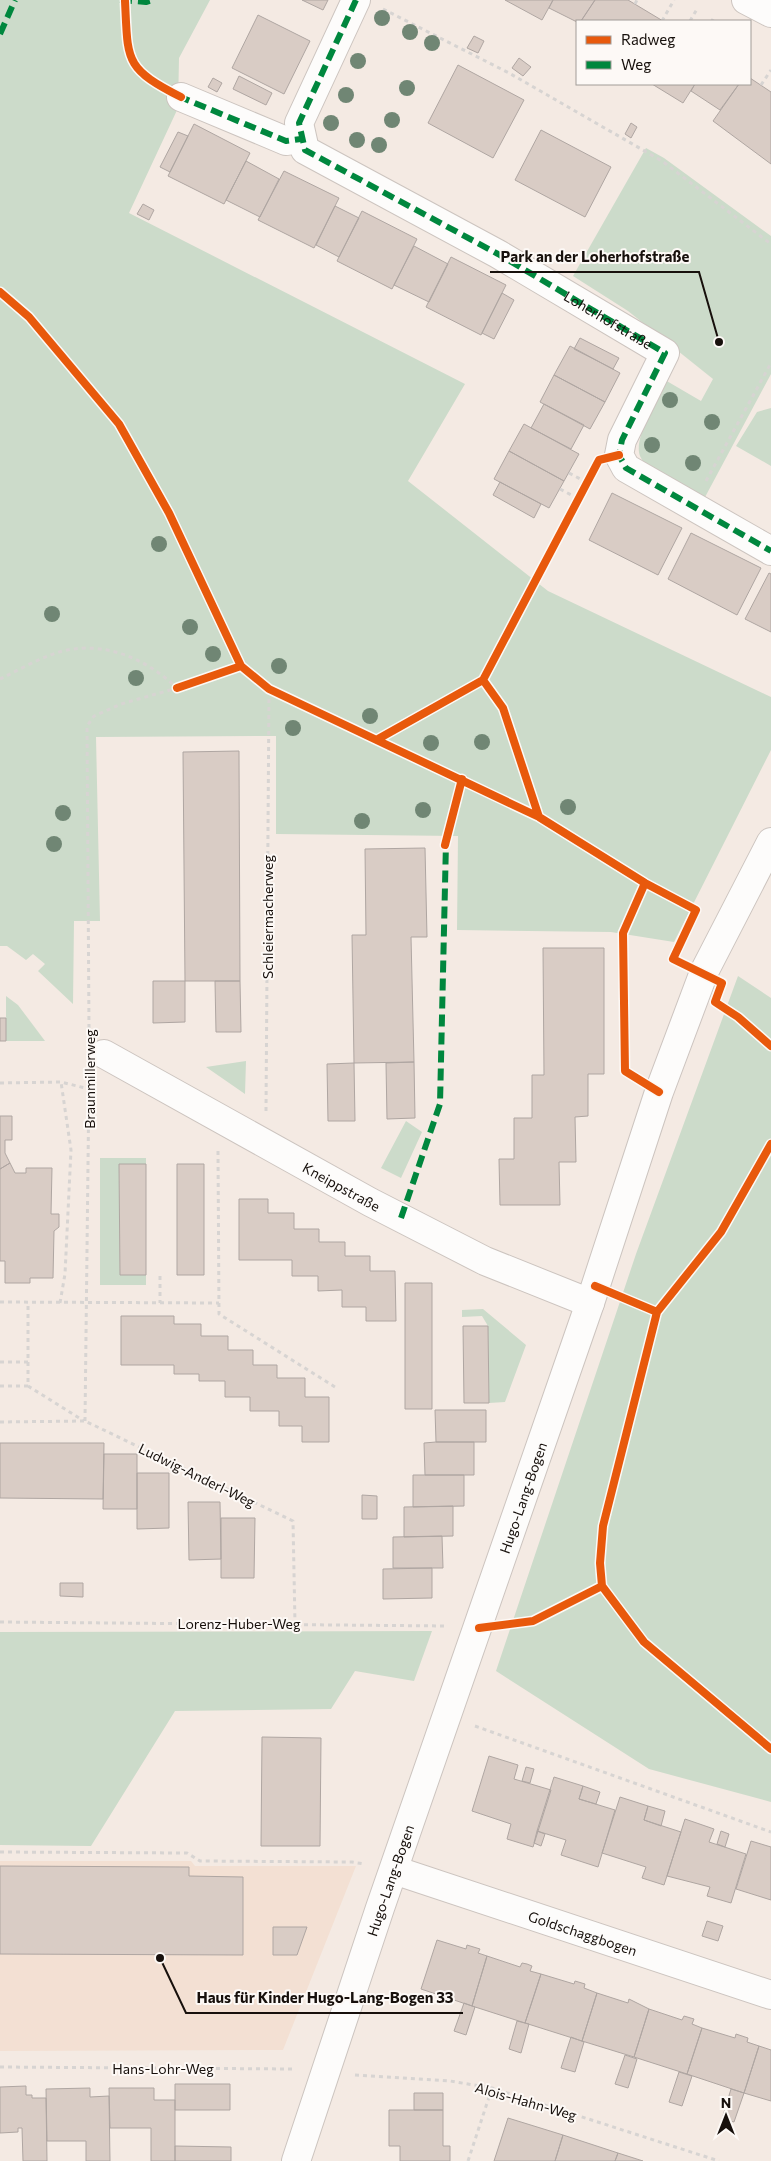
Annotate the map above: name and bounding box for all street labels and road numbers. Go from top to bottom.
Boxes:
street label: Loherhofstraße [561,287,656,352]
street label: Schleiermacherweg [259,855,276,979]
street label: Braunmillerweg [81,1029,98,1129]
street label: Kneippstraße [300,1158,383,1214]
street label: Ludwig-Anderl-Weg [136,1439,258,1511]
street label: Hugo-Lang-Bogen [495,1440,550,1556]
street label: Lorenz-Huber-Weg [177,1615,301,1632]
street label: Hugo-Lang-Bogen [363,1822,417,1938]
street label: Goldschaggbogen [526,1907,640,1959]
street label: Hans-Lohr-Weg [112,2060,214,2077]
street label: Alois-Hahn-Weg [473,2078,579,2124]

